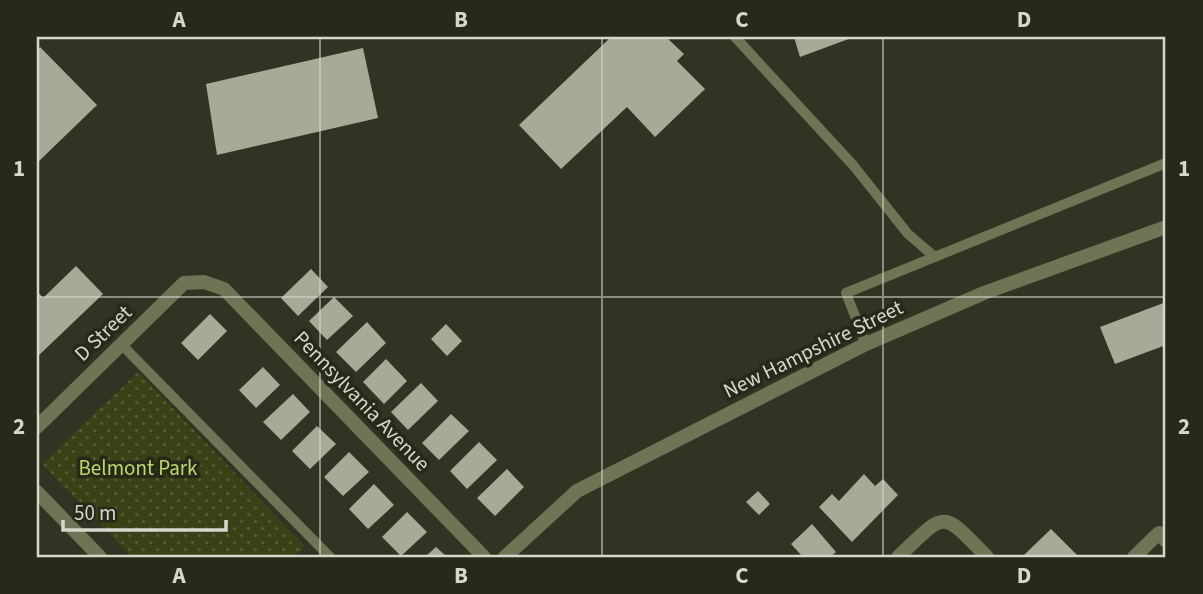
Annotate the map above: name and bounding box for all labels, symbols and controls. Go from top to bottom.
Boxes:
text: A [171,3,186,36]
text: B [454,3,468,36]
text: C [735,3,749,36]
text: D [1017,3,1031,36]
text: 1 [13,152,25,185]
text: 1 [1178,152,1190,185]
street label: New Hampshire Street [718,292,908,406]
street label: D Street [67,298,139,368]
street label: Pennsylvania Avenue [287,324,437,478]
text: 2 [13,410,25,443]
text: 2 [1178,410,1190,443]
park label: Belmont Park [79,453,198,483]
scale bar [63,489,226,533]
text: 50 m [74,498,116,528]
text: A [171,559,186,592]
text: B [454,559,468,592]
text: C [735,559,749,592]
text: D [1017,559,1031,592]

